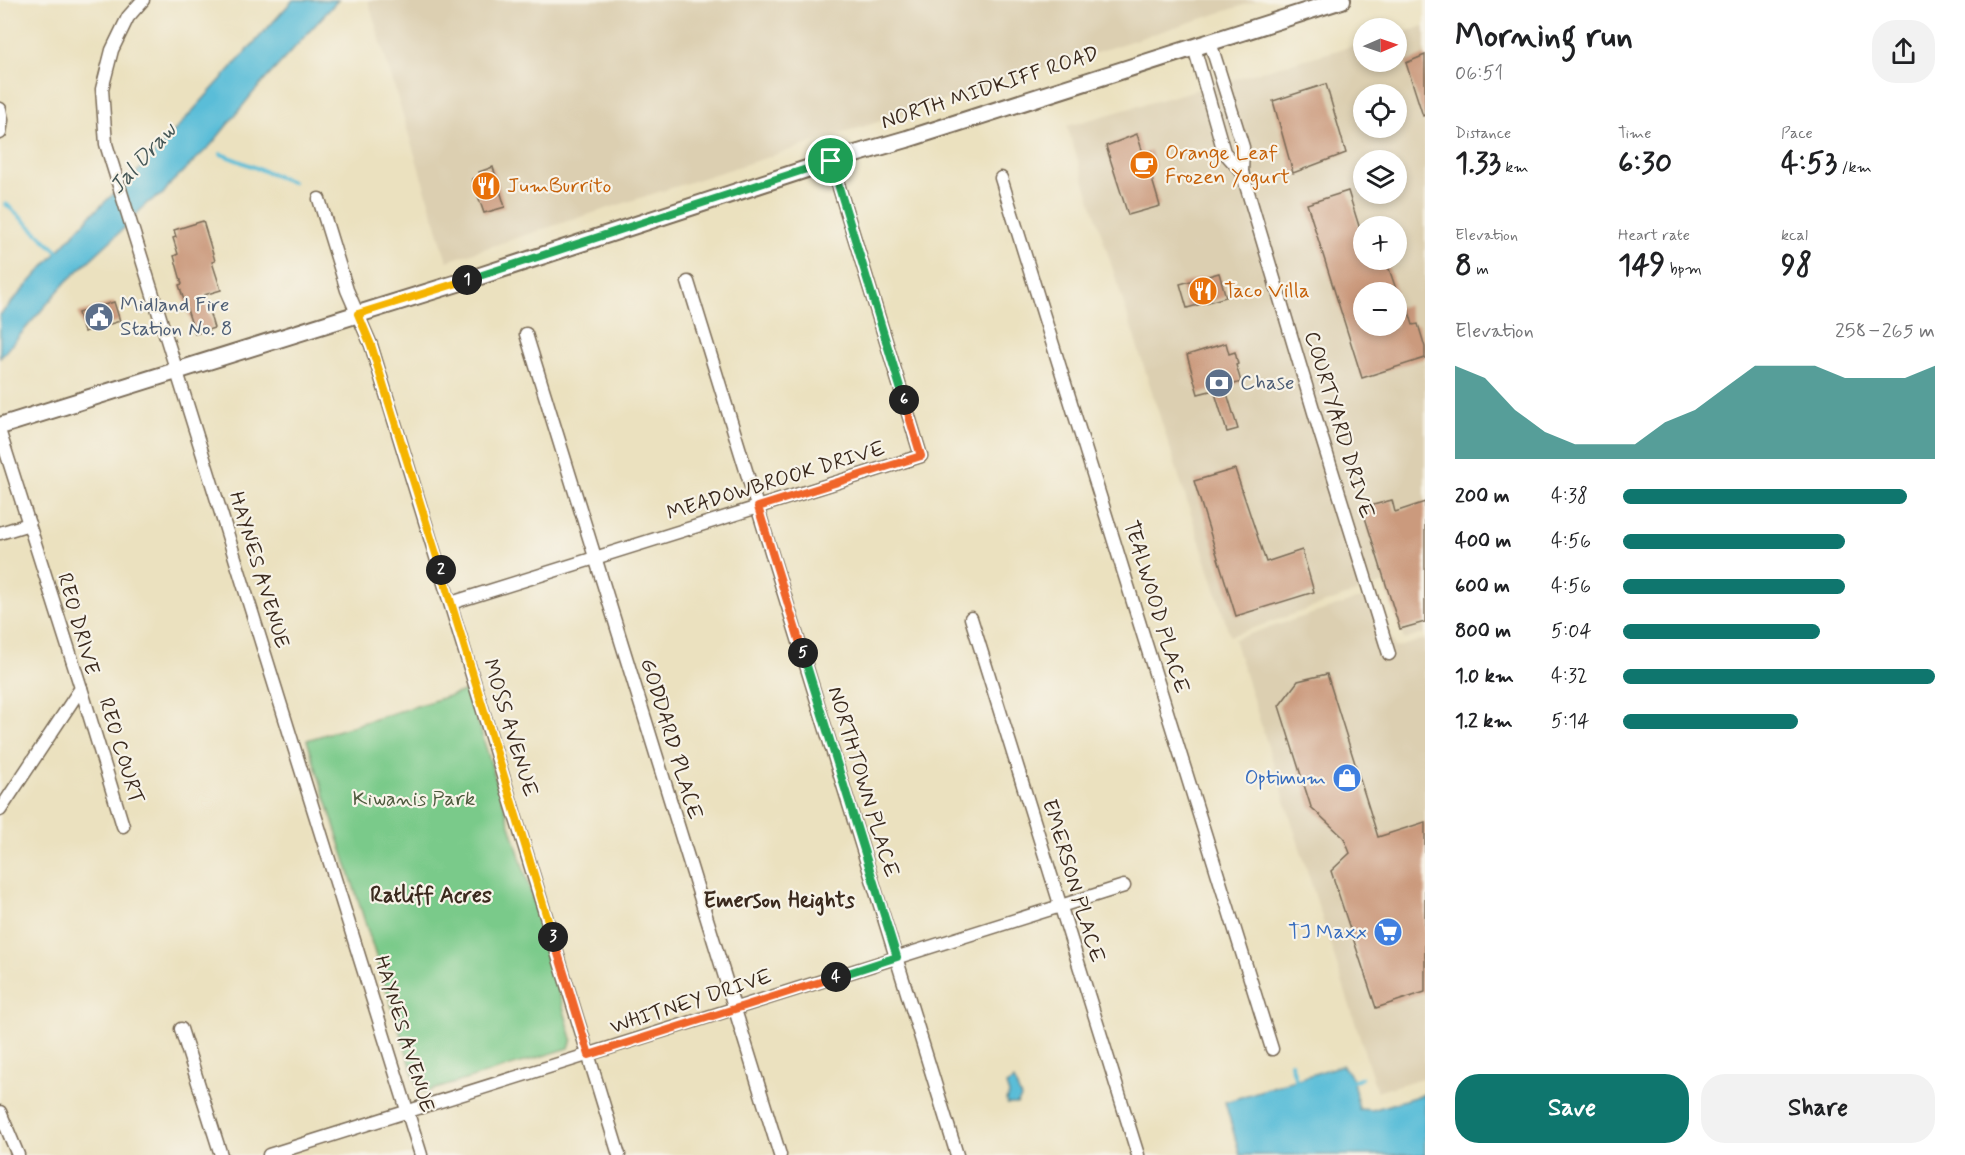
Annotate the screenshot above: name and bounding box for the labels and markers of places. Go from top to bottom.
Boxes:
pin [805,135,856,186]
place label: Orange Leaf Frozen Yogurt [1165,139,1290,191]
cafe icon: Orange Leaf Frozen Yogurt [1128,149,1160,181]
restaurant icon: JumBurrito [470,170,502,202]
place label: JumBurrito [507,172,611,200]
pin: 1 [452,265,482,295]
restaurant icon: Taco Villa [1187,275,1219,307]
place label: Taco Villa [1224,277,1310,305]
place label: Midland Fire Station No. 8 [120,291,233,343]
public building icon: Midland Fire Station No. 8 [83,301,115,333]
bank icon: Chase [1203,367,1235,399]
place label: Chase [1240,369,1294,397]
pin: 6 [889,385,919,415]
pin: 2 [426,555,456,585]
pin: 5 [788,638,818,668]
shop icon: Optimum [1331,762,1363,794]
place label: Optimum [1244,764,1326,792]
supermarket icon: TJ Maxx [1372,916,1404,948]
place label: TJ Maxx [1288,918,1367,946]
pin: 3 [538,922,568,952]
pin: 4 [821,962,851,992]

